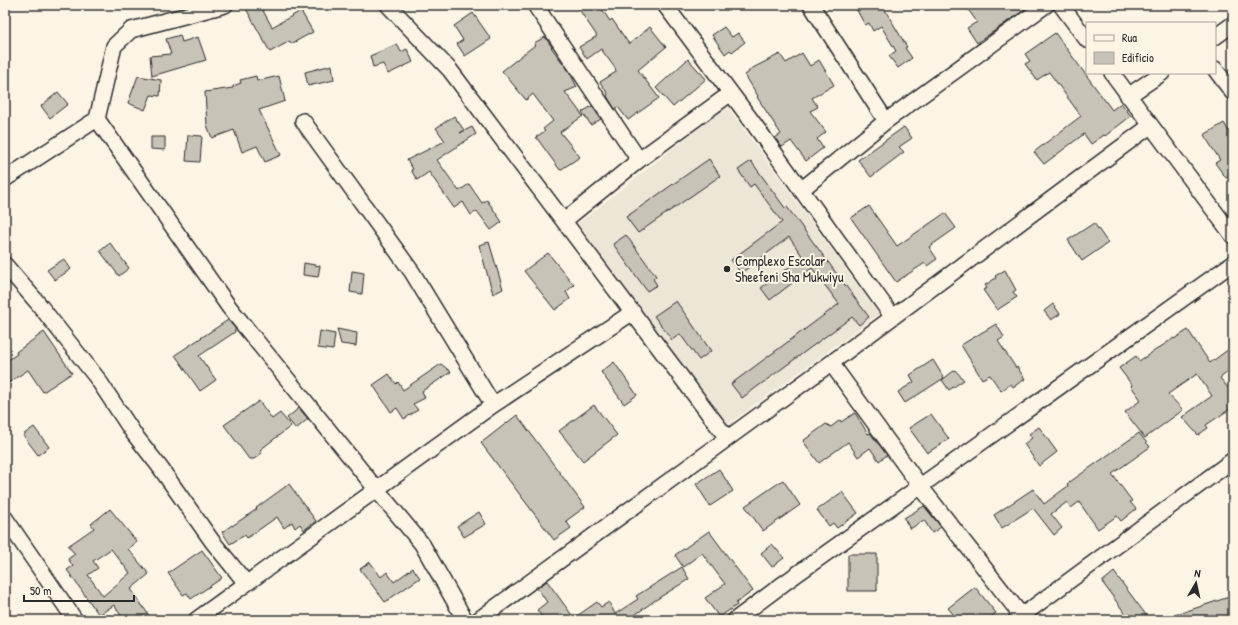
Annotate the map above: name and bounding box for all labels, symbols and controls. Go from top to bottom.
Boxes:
legend [1086,22,1216,74]
text: Rua [1122,29,1137,46]
text: Edifício [1122,49,1154,66]
place label: Complexo Escolar Sheefeni Sha Mukwiyu [735,251,844,287]
marker: Complexo Escolar Sheefeni Sha Mukwiyu [722,264,732,274]
north arrow [1176,563,1216,603]
text: N [1194,566,1202,581]
scale bar [24,577,134,603]
text: 50 m [30,582,51,599]

